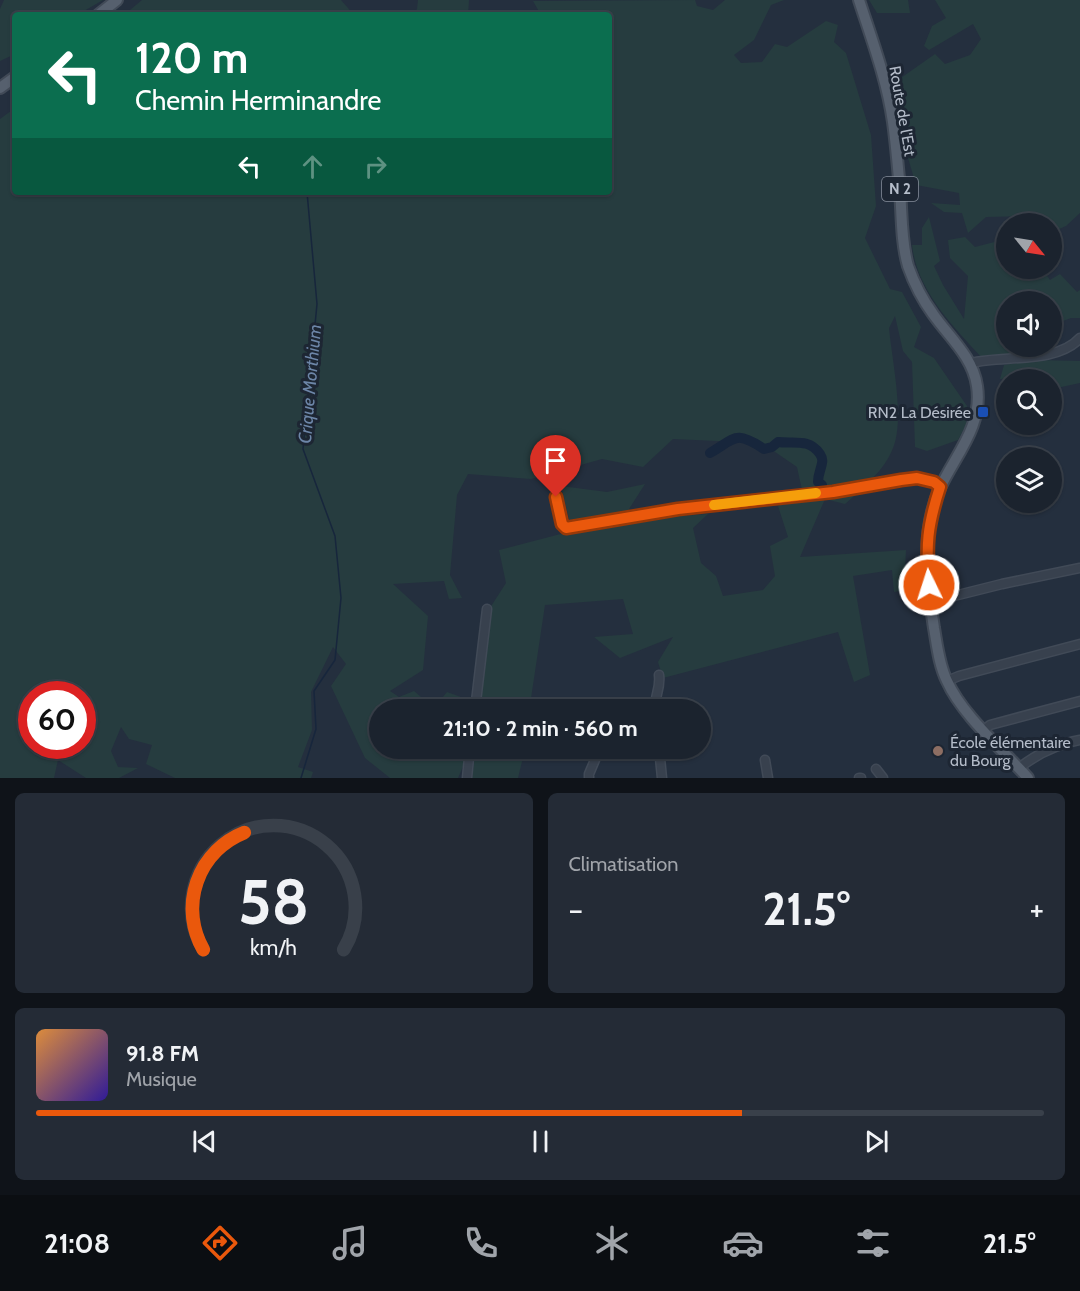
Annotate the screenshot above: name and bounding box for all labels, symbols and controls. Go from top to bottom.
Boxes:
text: 120 m [135,32,248,84]
icon: left [36,36,114,114]
street label: Route de l'Est [885,64,920,158]
text: Chemin Herminandre [135,84,381,117]
icon: left [233,150,266,183]
icon: ahead [296,150,329,183]
icon: right [359,150,392,183]
road number: N 2 [882,177,918,201]
north arrow [996,213,1062,279]
map controls [996,213,1062,513]
button: sound [996,291,1062,357]
water label: Crique Morthium [294,323,326,445]
button: search [996,369,1062,435]
place label: RN2 La Désirée [868,403,971,422]
marker: RN2 La Désirée [976,405,990,419]
pin [530,435,581,497]
icon: arrive [539,444,572,477]
button: layers [996,447,1062,513]
position arrow [897,553,961,617]
speed limit sign: 60 [18,681,96,759]
text: 21:10 · 2 min · 560 m [442,715,638,742]
place label: École élémentaire du Bourg [950,733,1071,770]
marker: École élémentaire du Bourg [931,744,945,758]
text: Climatisation [569,852,679,876]
text: 58 [238,864,309,940]
text: 21.5° [762,882,850,936]
text: − [569,889,583,929]
text: + [1029,889,1044,929]
text: km/h [250,934,297,960]
text: 91.8 FM [126,1040,199,1067]
text: Musique [126,1067,197,1091]
icon: previous [188,1125,221,1158]
icon: pause [524,1125,557,1158]
icon: next [860,1125,893,1158]
icon: directions [199,1222,241,1264]
icon: music [329,1222,371,1264]
icon: phone [460,1222,502,1264]
icon: climate [591,1222,633,1264]
icon: car [722,1222,764,1264]
icon: filters [852,1222,894,1264]
text: 21:08 [44,1227,110,1260]
text: 21.5° [983,1227,1036,1260]

